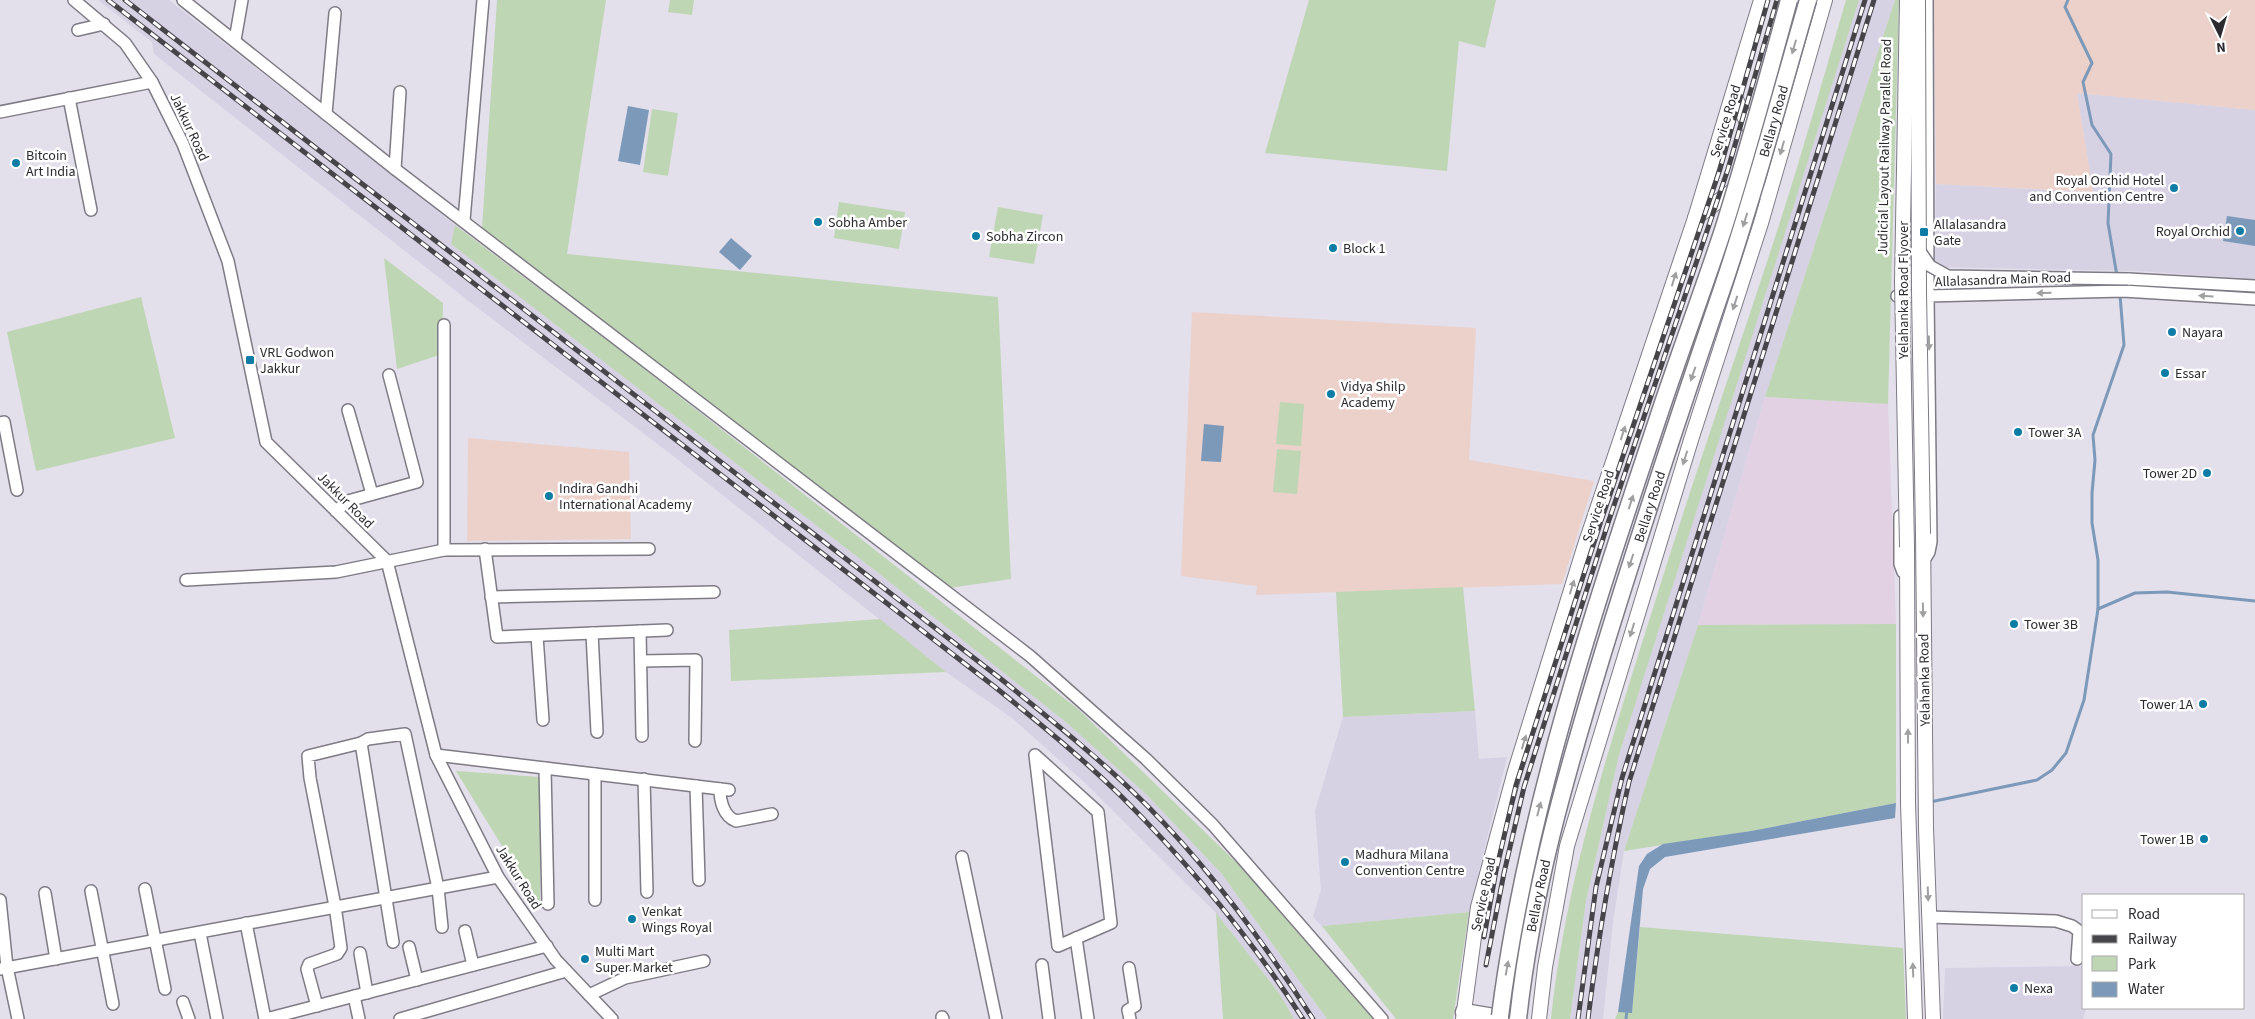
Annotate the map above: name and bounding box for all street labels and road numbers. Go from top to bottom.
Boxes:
street label: Judicial Layout Railway Parallel Road [1873,39,1897,256]
street label: Service Road [1705,82,1747,160]
street label: Bellary Road [1755,83,1794,160]
street label: Jakkur Road [165,90,214,165]
street label: Yelahanka Road Flyover [1894,221,1914,360]
street label: Allalasandra Main Road [1935,268,2072,292]
street label: Service Road [1578,467,1620,545]
street label: Jakkur Road [312,468,378,534]
street label: Bellary Road [1629,468,1671,545]
street label: Yelahanka Road [1914,633,1936,727]
street label: Jakkur Road [490,841,546,914]
street label: Service Road [1466,855,1502,933]
street label: Bellary Road [1522,857,1556,934]

